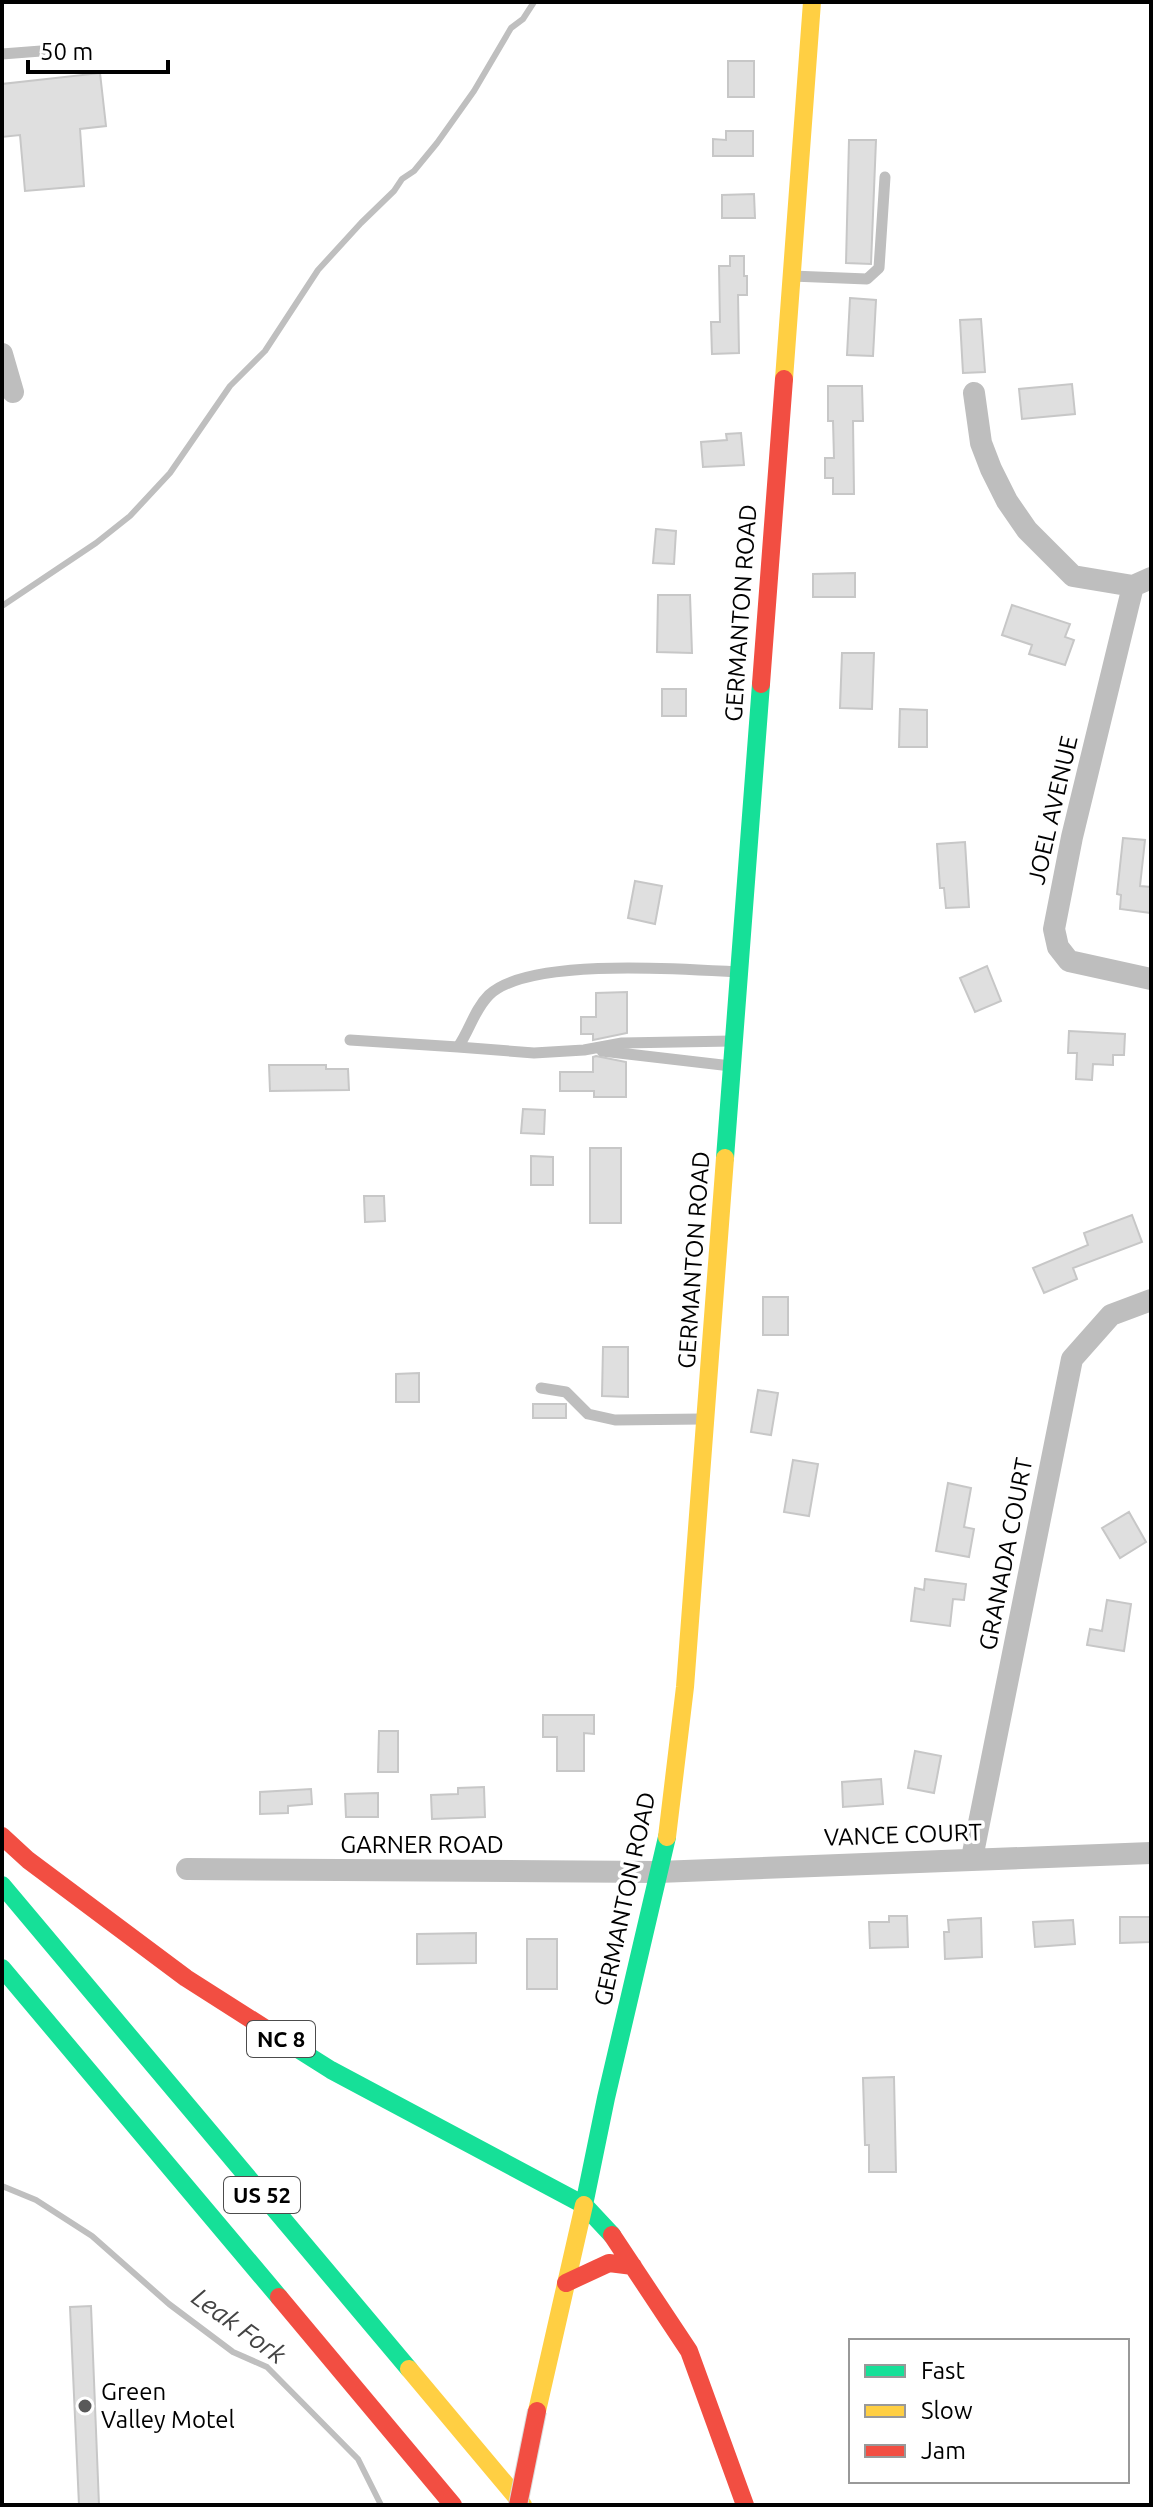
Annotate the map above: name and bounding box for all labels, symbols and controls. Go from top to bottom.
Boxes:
scale bar [28,24,168,74]
text: 50 m [40,38,93,65]
street label: GERMANTON ROAD [719,503,762,723]
street label: JOEL AVENUE [1022,733,1083,887]
street label: GERMANTON ROAD [672,1150,715,1370]
street label: GRANADA COURT [974,1455,1037,1652]
street label: GERMANTON ROAD [589,1789,660,2008]
street label: VANCE COURT [823,1818,982,1851]
street label: GARNER ROAD [340,1831,504,1858]
road number: NC 8 [247,2021,315,2057]
road number: US 52 [224,2177,300,2213]
water label: Leak Fork [187,2282,292,2370]
legend [849,2339,1129,2483]
text: Fast [921,2357,965,2384]
place label: Green Valley Motel [101,2378,235,2433]
marker: Green Valley Motel [76,2397,94,2415]
text: Slow [921,2397,973,2424]
text: Jam [921,2437,966,2464]

